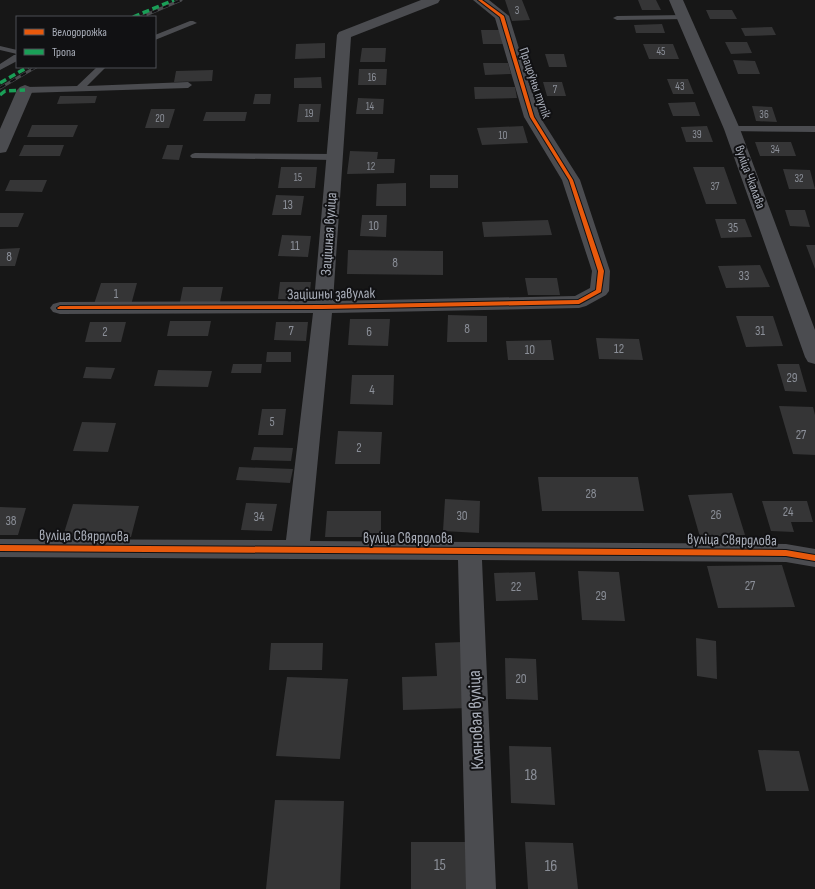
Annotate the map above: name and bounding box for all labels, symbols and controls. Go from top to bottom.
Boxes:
house number: 3 [515,4,520,17]
legend [16,16,156,68]
text: Велодорожка [52,25,107,40]
text: Тропа [52,45,76,60]
street label: Працоўны тупік [515,45,555,121]
house number: 45 [656,45,666,58]
house number: 16 [368,71,377,84]
house number: 43 [675,80,685,93]
house number: 7 [553,83,558,96]
house number: 14 [366,100,375,113]
house number: 19 [305,107,313,120]
house number: 36 [759,108,769,121]
house number: 20 [155,112,165,125]
house number: 39 [692,128,702,141]
house number: 10 [499,129,507,142]
street label: вуліца Чкалава [731,143,769,211]
house number: 34 [770,143,780,156]
house number: 12 [367,160,376,173]
house number: 15 [294,171,302,184]
house number: 32 [794,172,804,185]
house number: 37 [710,180,720,193]
street label: Зацішная вуліца [317,191,341,276]
house number: 13 [283,197,293,213]
house number: 10 [369,218,379,234]
house number: 35 [728,220,738,236]
house number: 11 [290,238,300,254]
house number: 8 [6,249,12,265]
house number: 8 [392,255,398,271]
house number: 33 [739,268,749,284]
street label: Зацішны завулак [287,284,376,304]
house number: 1 [114,286,119,302]
house number: 8 [464,321,470,337]
house number: 7 [288,323,294,339]
house number: 31 [755,323,765,339]
house number: 2 [102,324,108,340]
house number: 6 [366,324,372,340]
house number: 12 [614,341,624,357]
house number: 10 [525,342,535,358]
house number: 29 [786,370,798,386]
house number: 4 [369,382,375,398]
house number: 5 [269,414,275,430]
house number: 27 [796,427,807,443]
house number: 2 [356,440,362,456]
house number: 28 [585,486,597,502]
house number: 24 [783,504,794,520]
house number: 26 [710,507,722,523]
house number: 30 [456,508,468,524]
house number: 34 [254,509,265,525]
house number: 38 [5,513,17,529]
street label: вуліца Свярдлова [39,526,129,546]
street label: вуліца Свярдлова [363,529,453,548]
street label: вуліца Свярдлова [687,530,777,550]
house number: 27 [745,578,756,594]
house number: 22 [511,579,521,595]
house number: 29 [595,588,607,604]
street label: Кляновая вуліца [464,670,488,770]
house number: 20 [515,671,527,687]
house number: 18 [525,766,537,785]
house number: 15 [434,856,446,875]
house number: 16 [545,857,557,876]

